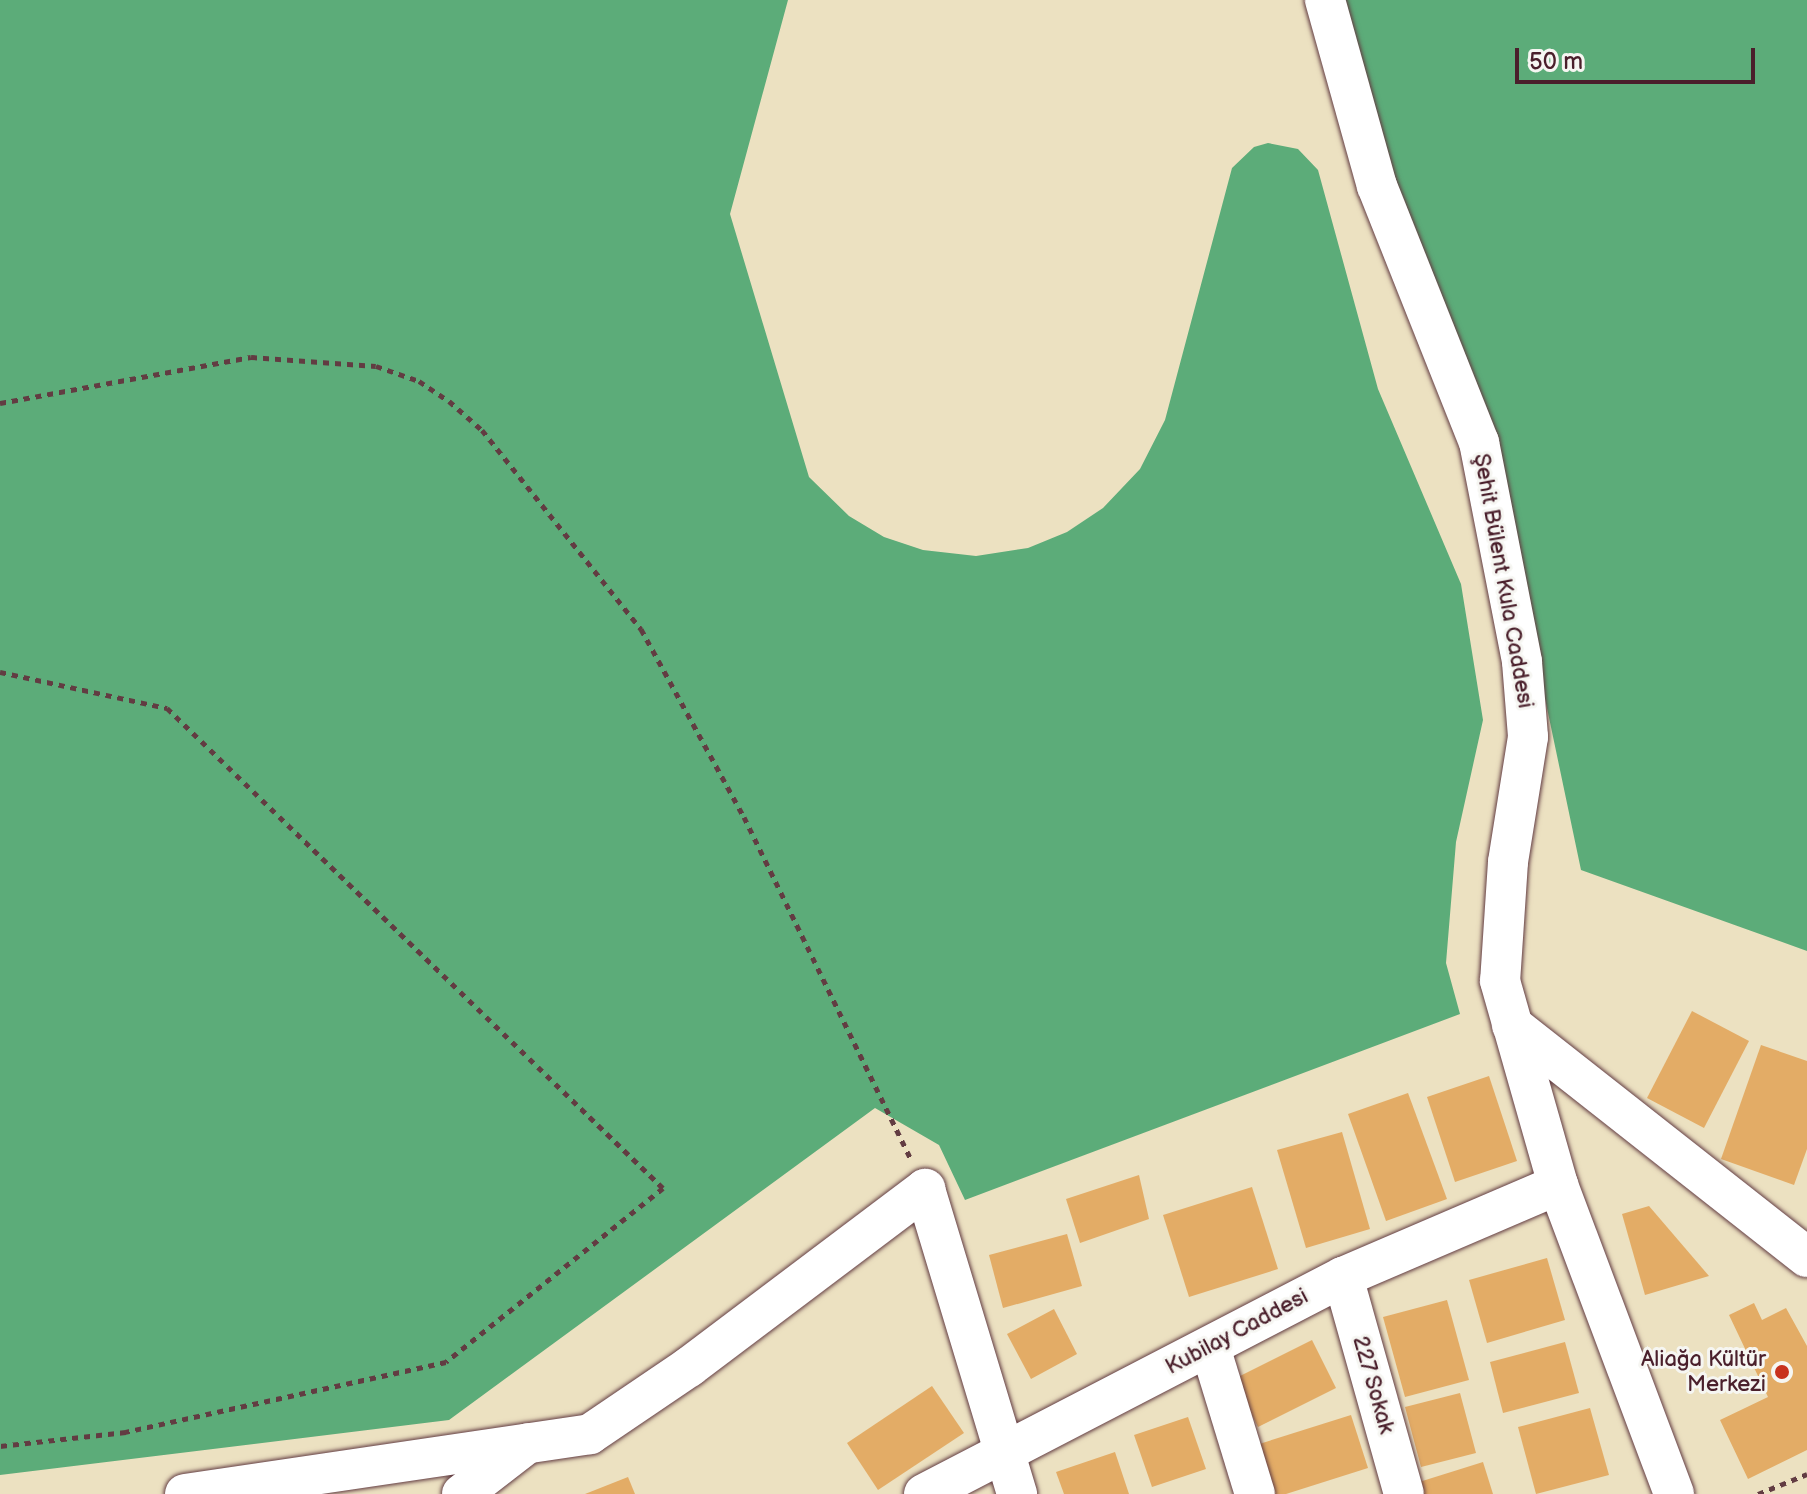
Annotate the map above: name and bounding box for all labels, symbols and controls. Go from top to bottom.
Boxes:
scale bar [1519,32,1759,82]
text: 50 m [1529,47,1583,76]
street label: Şehit Bülent Kula Caddesi [1468,452,1538,710]
street label: Kubilay Caddesi [1161,1283,1313,1381]
street label: 227 Sokak [1346,1332,1400,1438]
place label: Aliağa Kültür Merkezi [1641,1346,1766,1398]
marker: Aliağa Kültür Merkezi [1773,1363,1791,1381]

